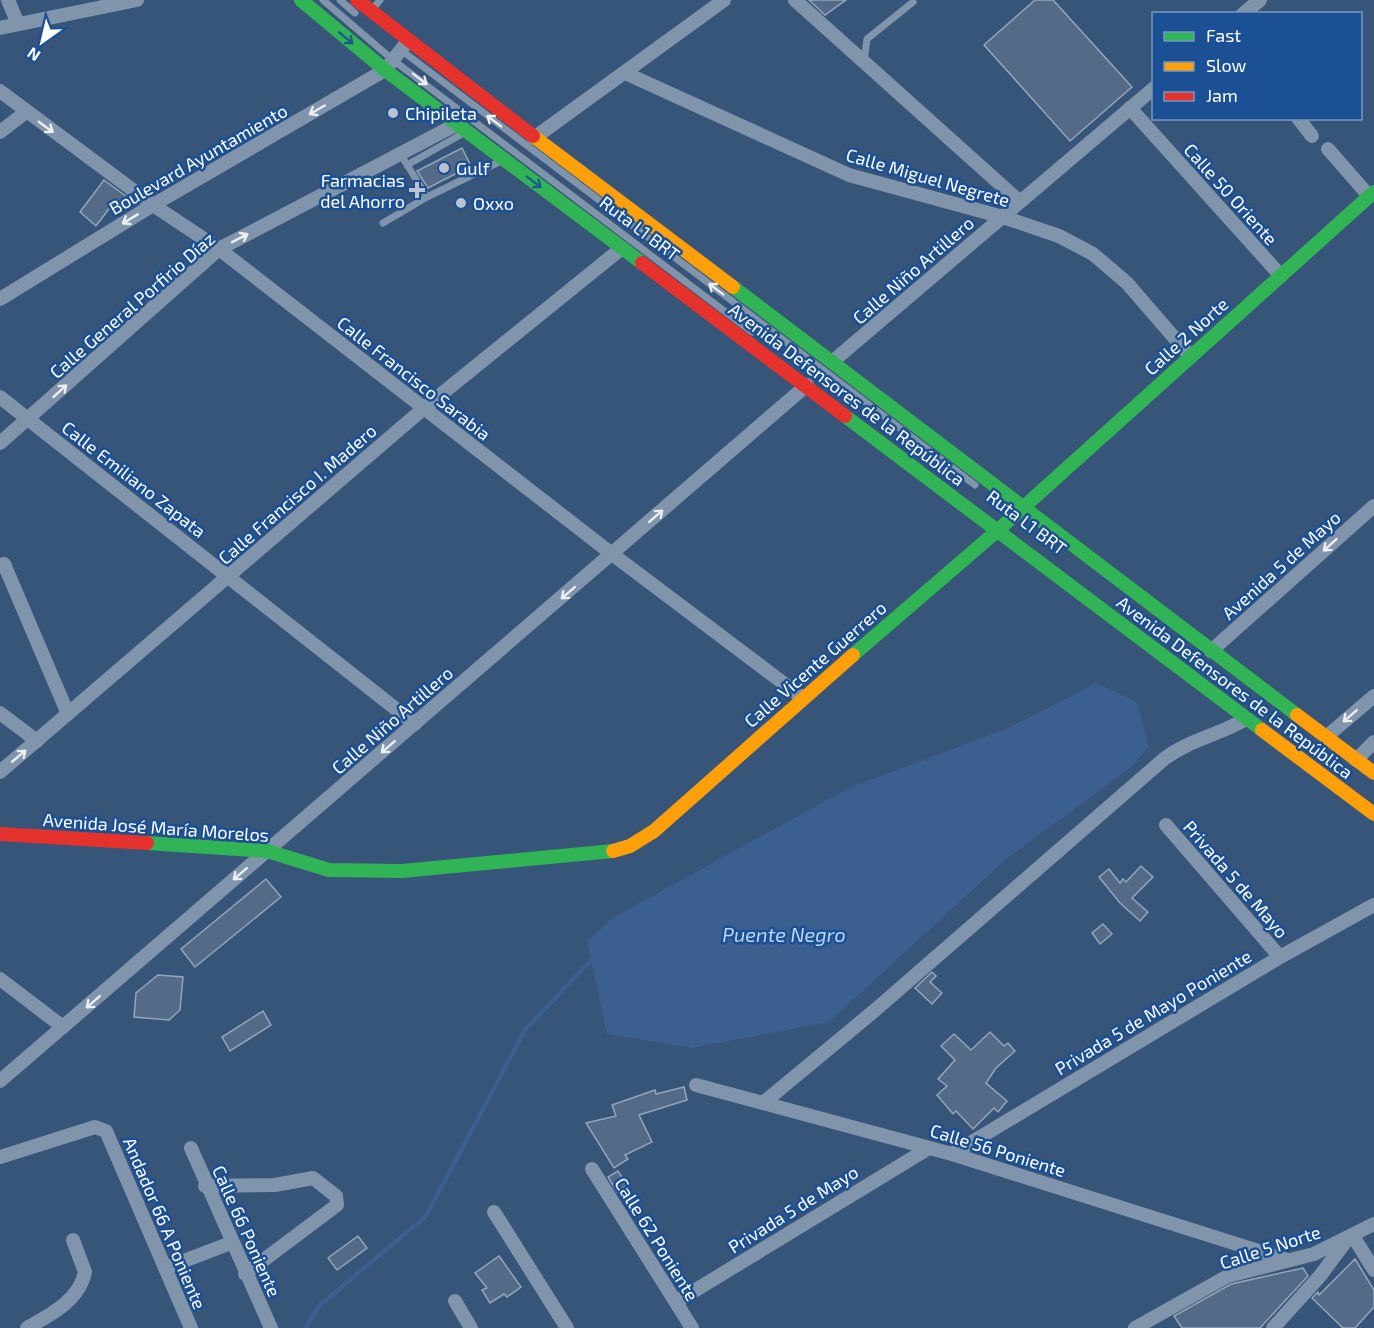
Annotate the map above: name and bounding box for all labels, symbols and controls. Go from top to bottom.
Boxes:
north arrow [12,12,72,72]
legend [1152,12,1362,120]
text: Fast [1206,24,1241,46]
one-way arrow [338,31,353,45]
text: N [23,44,43,66]
text: Slow [1206,54,1247,76]
one-way arrow [411,73,427,86]
text: Jam [1206,84,1238,106]
street label: Boulevard Ayuntamiento [105,99,291,219]
place label: Chipileta [405,102,477,124]
one-way arrow [308,105,326,116]
marker: Chipileta [386,106,400,120]
one-way arrow [486,115,502,128]
one-way arrow [37,121,53,133]
street label: Calle 50 Oriente [1180,139,1282,249]
street label: Calle Miguel Negrete [844,143,1012,211]
place label: Gulf [456,157,491,179]
marker: Gulf [437,161,451,175]
place label: Farmacias del Ahorro [320,169,405,212]
one-way arrow [526,175,542,188]
marker: Farmacias del Ahorro [410,183,424,197]
street label: Ruta L1 BRT [596,191,685,266]
place label: Oxxo [473,192,514,214]
marker: Oxxo [454,196,468,210]
street label: Calle Niño Artillero [848,211,978,329]
one-way arrow [122,214,139,226]
street label: Calle General Porfirio Díaz [45,227,219,383]
one-way arrow [231,232,249,243]
one-way arrow [709,283,725,296]
street label: Calle 2 Norte [1140,293,1232,379]
street label: Avenida Defensores de la República [725,298,969,490]
street label: Calle Francisco Sarabia [333,311,495,445]
one-way arrow [52,384,67,398]
street label: Calle Emiliano Zapata [58,416,210,542]
street label: Calle Francisco I. Madero [213,419,381,569]
street label: Ruta L1 BRT [983,485,1072,560]
street label: Avenida 5 de Mayo [1217,506,1345,624]
one-way arrow [648,509,663,523]
one-way arrow [1323,538,1338,552]
one-way arrow [560,586,576,599]
street label: Avenida Defensores de la República [1113,591,1357,783]
street label: Calle Vicente Guerrero [739,596,891,732]
street label: Calle Niño Artillero [327,661,457,779]
one-way arrow [1342,710,1358,723]
one-way arrow [381,740,396,754]
one-way arrow [11,750,27,763]
street label: Avenida José María Morelos [42,808,270,846]
street label: Privada 5 de Mayo [1179,816,1293,942]
one-way arrow [233,867,248,881]
water label: Puente Negro [722,922,846,946]
street label: Privada 5 de Mayo Poniente [1051,945,1255,1079]
one-way arrow [85,995,100,1009]
street label: Calle 56 Poniente [927,1119,1069,1181]
street label: Andador 66 A Poniente [119,1134,211,1312]
street label: Privada 5 de Mayo [724,1160,862,1258]
street label: Calle 66 Poniente [208,1162,286,1300]
street label: Calle 62 Poniente [610,1173,704,1305]
street label: Calle 5 Norte [1217,1220,1323,1274]

